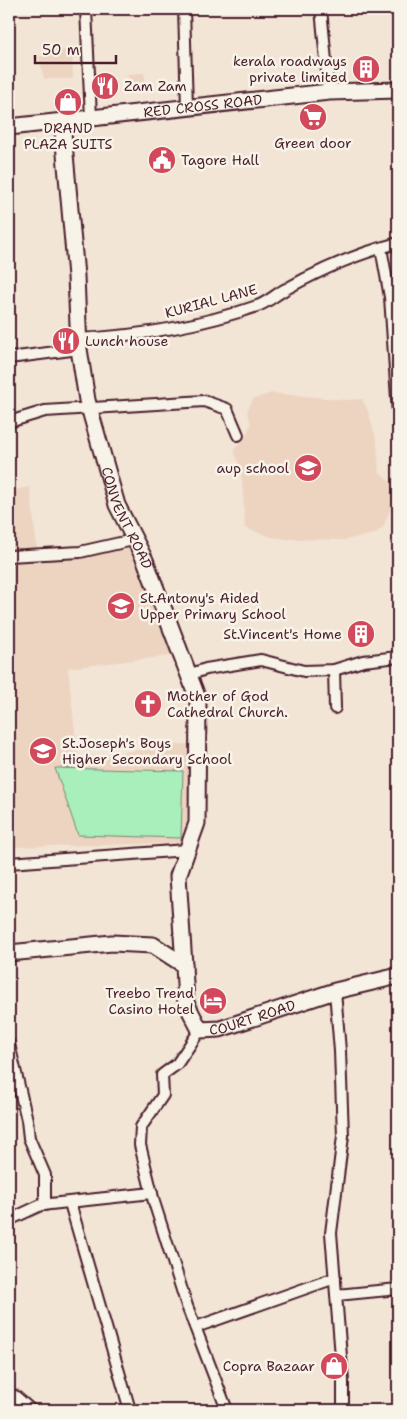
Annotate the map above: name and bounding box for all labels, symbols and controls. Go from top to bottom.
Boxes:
scale bar [35,32,116,64]
text: 50 m [42,40,80,60]
place label: kerala roadways private limited [233,52,347,86]
building icon: kerala roadways private limited [351,54,381,84]
restaurant icon: Zam Zam [90,71,120,101]
place label: Zam Zam [124,77,187,95]
shop icon: DRAND PLAZA SUITS [53,87,83,117]
street label: RED CROSS ROAD [142,90,263,121]
supermarket icon: Green door [298,102,328,132]
place label: DRAND PLAZA SUITS [24,119,113,153]
place label: Green door [274,134,352,152]
public building icon: Tagore Hall [147,145,177,175]
place label: Tagore Hall [181,151,260,169]
street label: KURIAL LANE [163,280,259,322]
restaurant icon: Lunch house [51,326,81,356]
place label: Lunch house [85,332,169,350]
school or university icon: aup school [293,453,323,483]
place label: aup school [217,459,290,477]
street label: CONVENT ROAD [98,465,156,571]
place label: St.Antony's Aided Upper Primary School [140,589,286,623]
school or university icon: St.Antony's Aided Upper Primary School [106,591,136,621]
building icon: St.Vincent's Home [346,619,376,649]
place label: St.Vincent's Home [223,625,342,643]
place label: Mother of God Cathedral Church. [167,687,288,721]
church icon: Mother of God Cathedral Church. [133,689,163,719]
place label: St.Joseph's Boys Higher Secondary School [62,734,232,768]
school or university icon: St.Joseph's Boys Higher Secondary School [28,736,58,766]
place label: Treebo Trend Casino Hotel [105,984,195,1018]
hotel icon: Treebo Trend Casino Hotel [198,986,228,1016]
street label: COURT ROAD [209,996,298,1039]
shop icon: Copra Bazaar [319,1351,349,1381]
place label: Copra Bazaar [223,1357,315,1375]

